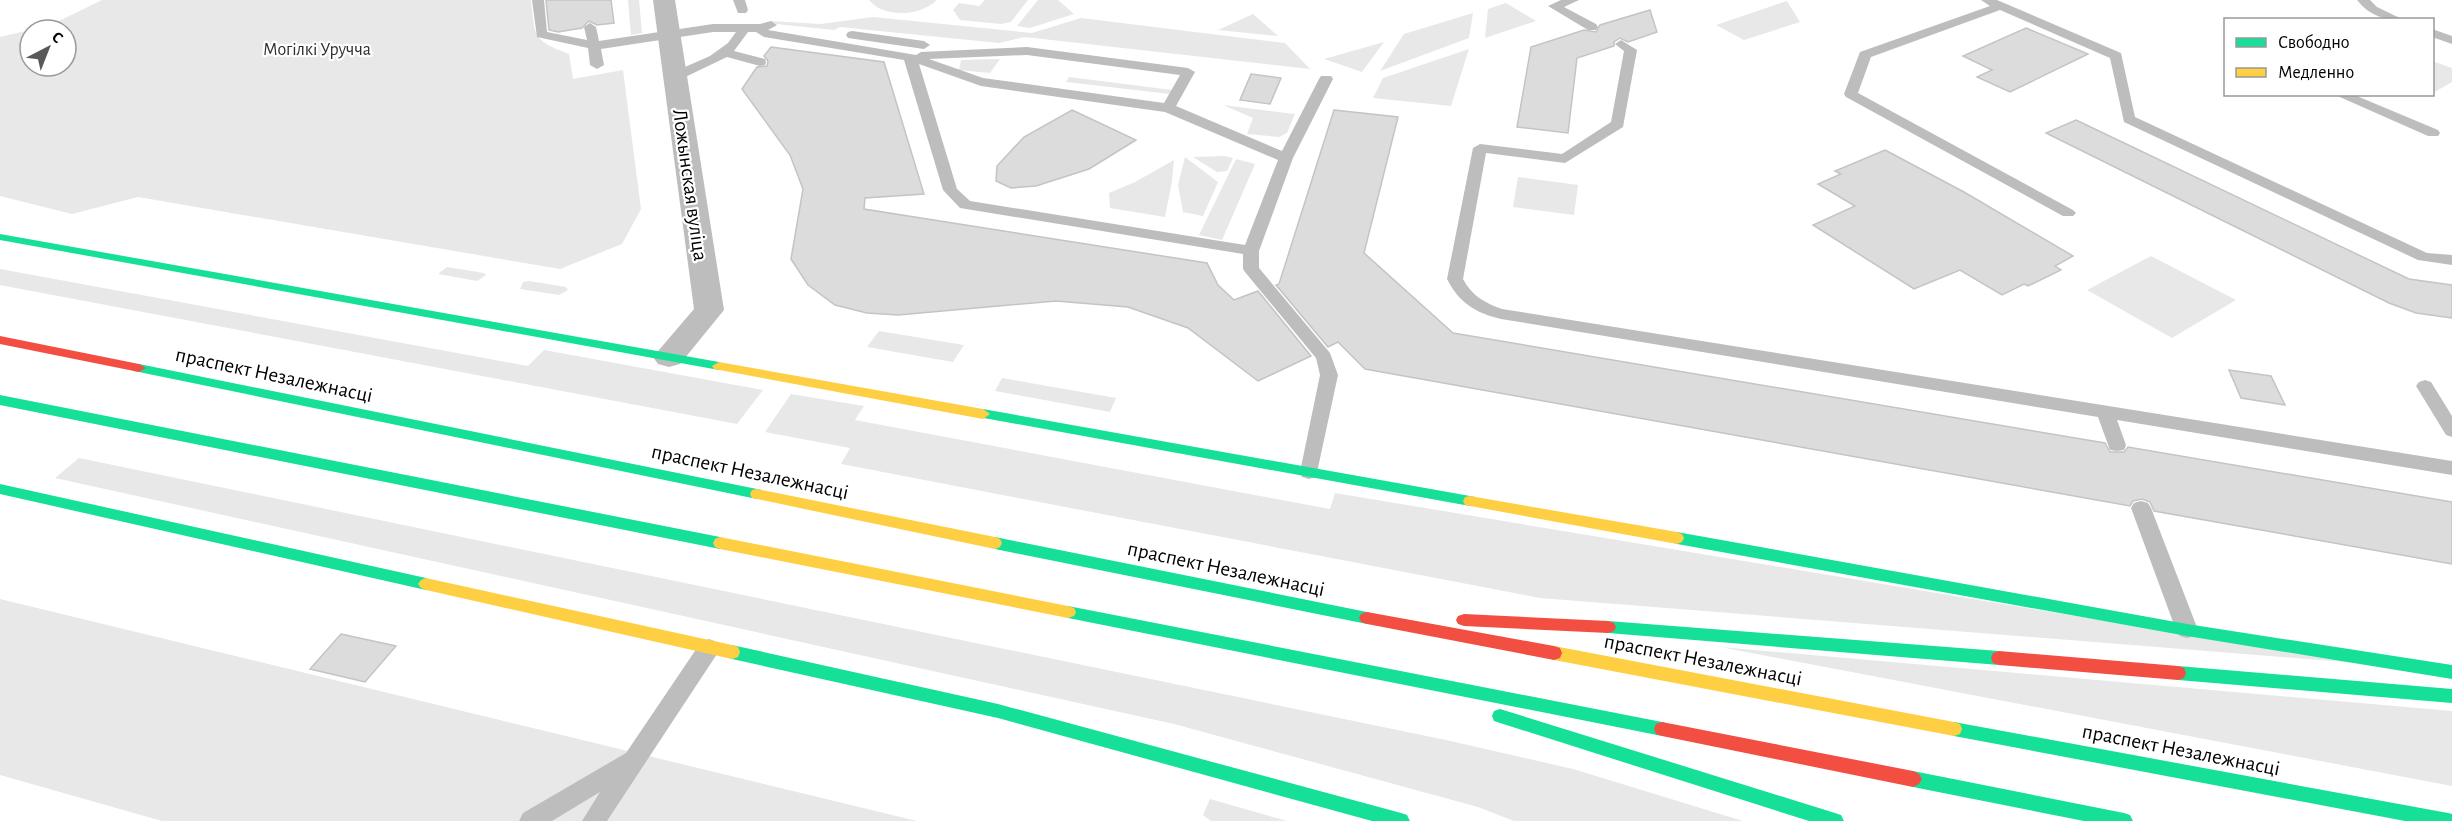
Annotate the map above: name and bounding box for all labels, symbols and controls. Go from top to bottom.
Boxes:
north arrow [18,18,78,78]
legend [2224,18,2434,96]
text: С [49,29,66,47]
text: Свободно [2278,33,2350,52]
park label: Могілкі Уручча [263,41,371,59]
text: Медленно [2278,64,2354,82]
street label: Ложынская вуліца [669,108,711,263]
street label: праспект Незалежнасці [173,344,375,406]
street label: праспект Незалежнасці [649,441,851,503]
street label: праспект Незалежнасці [1125,538,1327,600]
street label: праспект Незалежнасці [1602,630,1804,690]
street label: праспект Незалежнасці [2080,720,2282,780]

